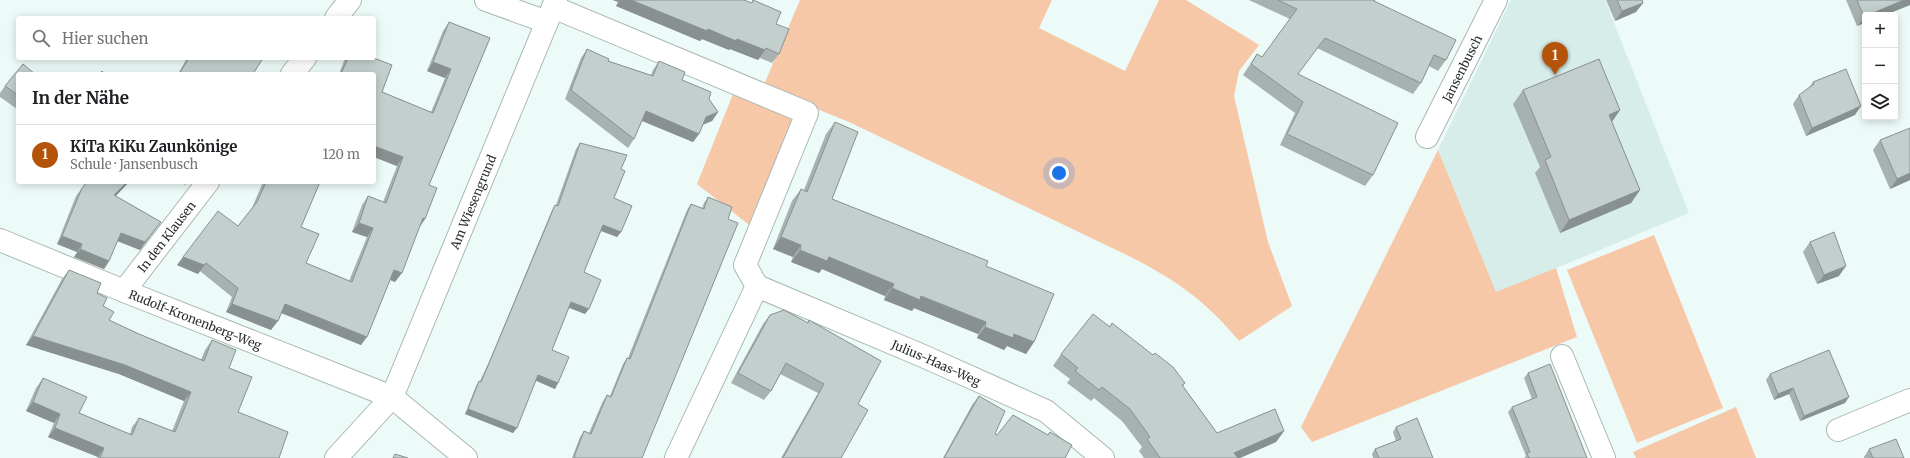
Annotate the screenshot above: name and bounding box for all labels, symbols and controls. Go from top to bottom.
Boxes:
map controls [1862,12,1898,120]
button: + [1862,12,1898,48]
search box [16,16,376,60]
icon: search [30,27,52,49]
text: Hier suchen [62,29,149,48]
street label: Jansenbusch [1438,32,1485,105]
pin: 1 [1542,42,1568,75]
button: − [1862,48,1898,84]
button: layers [1862,84,1898,120]
text: In der Nähe [32,87,129,109]
text: KiTa KiKu Zaunkönige [70,137,237,156]
text: 1 [42,146,48,163]
text: 120 m [322,146,360,163]
street label: Am Wiesengrund [446,152,499,252]
text: Schule · Jansenbusch [70,156,198,173]
your location [1049,163,1069,183]
street label: In den Klausen [134,198,198,275]
street label: Rudolf-Kronenberg-Weg [127,286,265,353]
street label: Julius-Haas-Weg [889,336,984,389]

